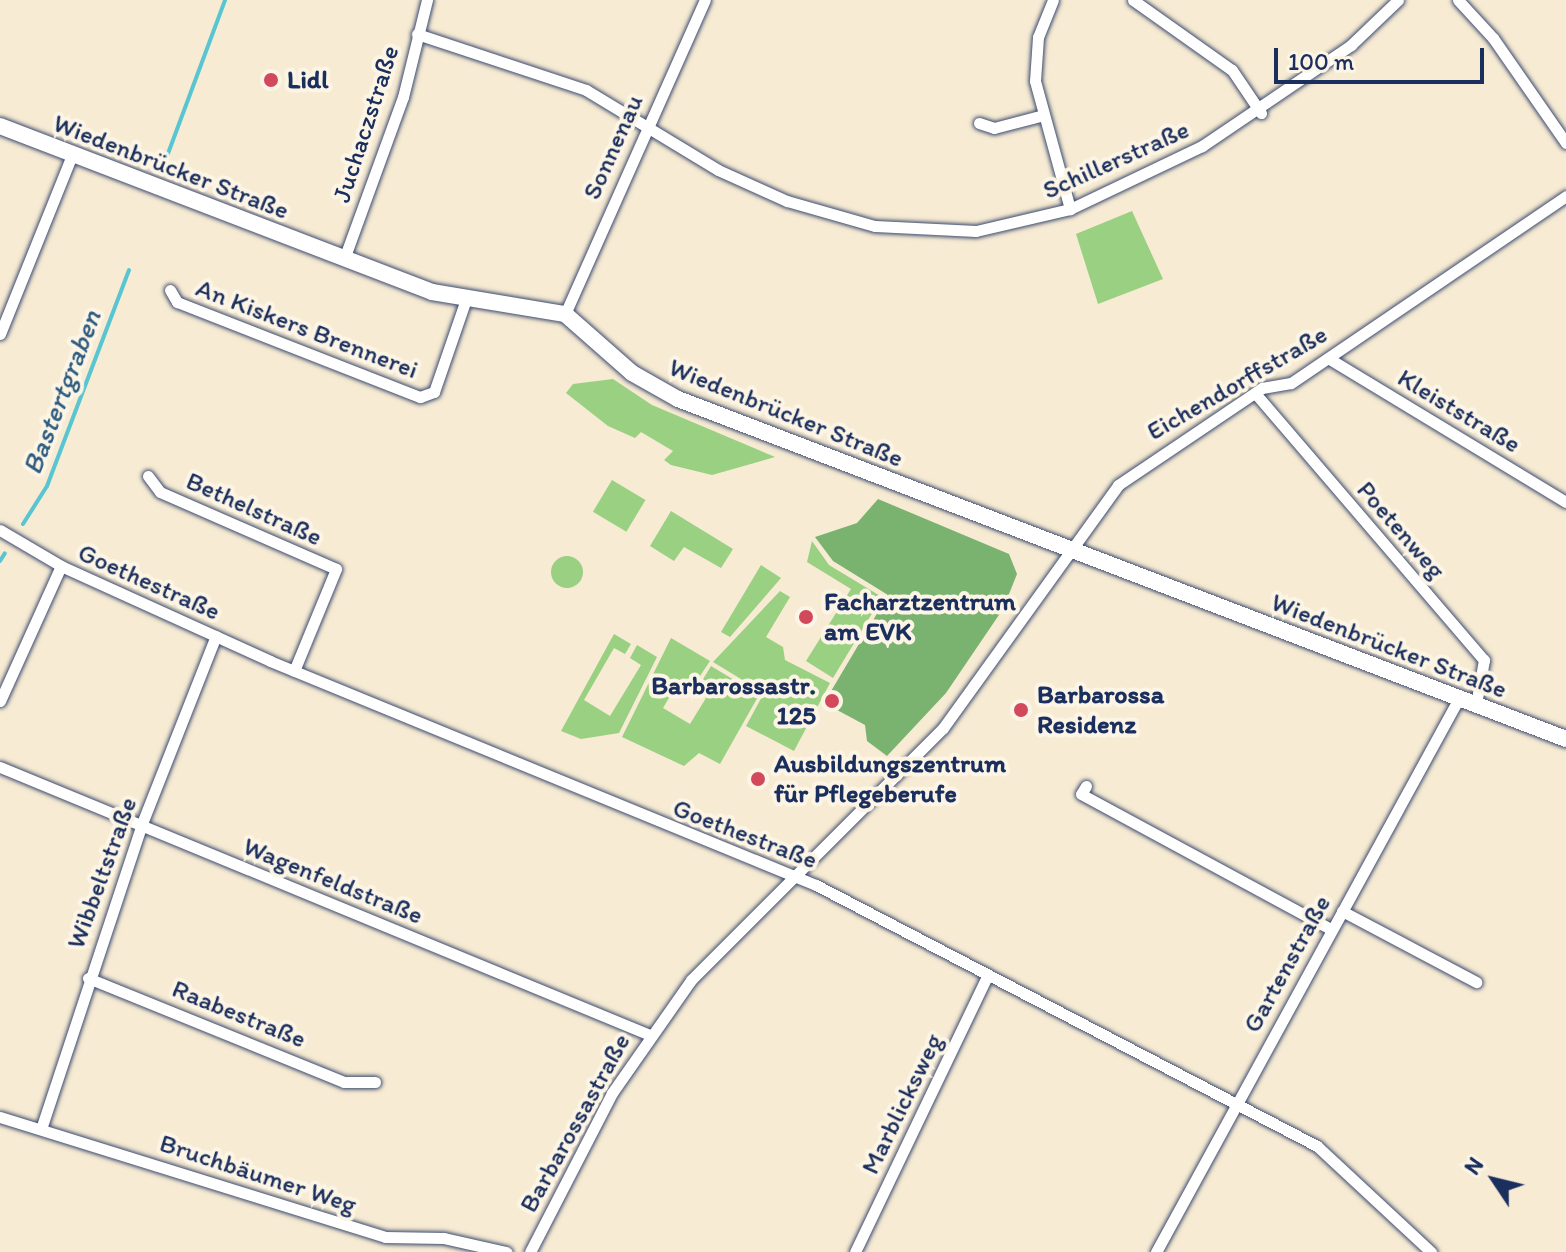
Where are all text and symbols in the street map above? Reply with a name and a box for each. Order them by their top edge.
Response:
scale bar [1278,32,1488,82]
street label: Juchaczstraße [326,42,406,206]
text: 100 m [1288,47,1354,76]
place label: Lidl [287,64,328,96]
marker: Lidl [262,71,280,89]
street label: Sonnenau [576,90,650,204]
street label: Wiedenbrücker Straße [49,108,293,226]
street label: Schillerstraße [1038,114,1194,206]
street label: An Kiskers Brennerei [192,272,422,386]
water label: Bastertgraben [14,305,108,479]
street label: Eichendorffstraße [1141,319,1333,447]
street label: Wiedenbrücker Straße [664,352,908,474]
street label: Kleiststraße [1392,362,1526,460]
street label: Bethelstraße [181,465,327,553]
street label: Poetenweg [1350,475,1452,585]
street label: Goethestraße [73,537,225,627]
place label: Facharztzentrum am EVK [824,586,1016,648]
street label: Wiedenbrücker Straße [1267,587,1511,705]
marker: Facharztzentrum am EVK [795,606,817,628]
place label: Barbarossastr. 125 [651,670,816,732]
place label: Barbarossa Residenz [1037,679,1164,740]
marker: Barbarossastr. 125 [823,692,841,710]
marker: Barbarossa Residenz [1012,701,1030,719]
place label: Ausbildungszentrum für Pflegeberufe [774,748,1006,810]
marker: Ausbildungszentrum für Pflegeberufe [749,770,767,788]
street label: Goethestraße [668,792,822,876]
street label: Wibbeltstraße [60,793,144,953]
street label: Wagenfeldstraße [239,831,427,931]
street label: Gartenstraße [1236,890,1338,1038]
street label: Raabestraße [168,973,310,1055]
street label: Barbarossastraße [513,1028,637,1218]
street label: Marblicksweg [855,1029,949,1179]
street label: Bruchbäumer Weg [156,1127,360,1221]
north arrow [1454,1140,1534,1220]
text: N [1459,1152,1489,1180]

